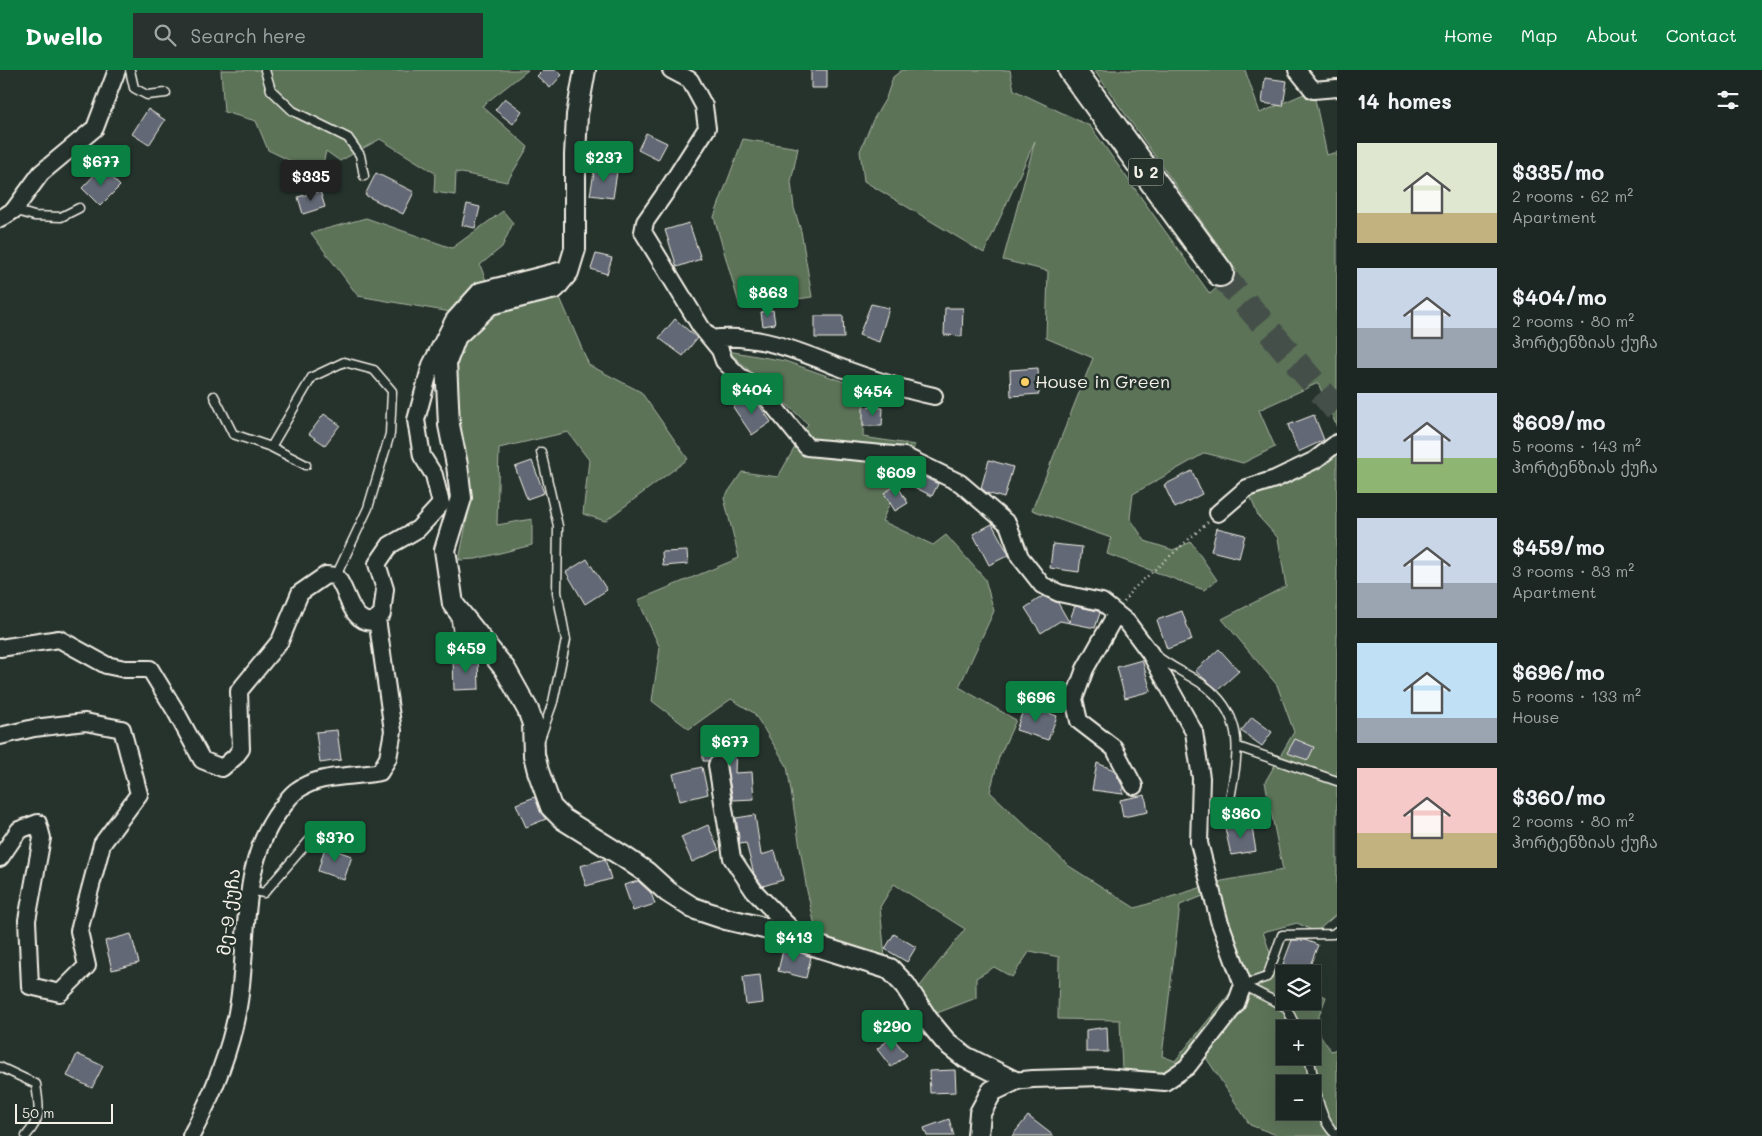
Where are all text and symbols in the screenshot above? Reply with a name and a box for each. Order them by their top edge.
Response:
search box [133,13,483,58]
text: Dwello [25,20,103,51]
icon: search [151,21,179,49]
text: Search here [191,23,306,48]
text: Home [1444,23,1493,47]
text: Map [1521,23,1557,47]
text: About [1585,23,1638,47]
text: Contact [1666,23,1737,47]
icon: filters [1714,86,1742,114]
text: 14 homes [1357,87,1452,114]
pin: $237 [574,140,634,183]
pin: $677 [71,144,131,187]
text: $237 [585,146,623,167]
text: $677 [82,150,120,171]
road number: ს 2 [1128,158,1164,185]
text: $335/mo [1512,158,1604,185]
pin: $335 [281,160,341,202]
icon: home [1397,163,1457,223]
text: $335 [292,165,330,186]
text: 2 rooms · 62 m² [1512,185,1633,206]
text: Apartment [1512,206,1597,227]
pin: $863 [738,276,798,318]
text: $863 [748,281,788,302]
text: $404/mo [1512,283,1607,310]
icon: home [1397,288,1457,348]
text: 2 rooms · 80 m² [1512,310,1634,331]
text: ჰორტენზიას ქუჩა [1512,331,1658,352]
place label: House in Green [1035,369,1170,393]
pin: $404 [722,372,782,415]
pin: $454 [843,374,903,417]
marker: House in Green [1019,376,1031,388]
text: $404 [732,378,772,399]
text: $454 [853,380,893,401]
text: $609/mo [1512,408,1606,435]
icon: home [1397,413,1457,473]
text: 5 rooms · 143 m² [1512,435,1641,456]
pin: $609 [866,456,926,498]
text: ჰორტენზიას ქუჩა [1512,456,1658,477]
text: $609 [876,461,916,482]
text: $459/mo [1512,533,1605,560]
icon: home [1397,538,1457,598]
text: 3 rooms · 83 m² [1512,560,1634,581]
text: Apartment [1512,581,1597,602]
pin: $459 [436,632,496,674]
text: $459 [447,637,486,658]
text: $696/mo [1512,658,1605,685]
icon: home [1397,663,1457,723]
pin: $696 [1006,680,1066,723]
text: 5 rooms · 133 m² [1512,685,1641,706]
text: $696 [1017,686,1055,707]
text: House [1512,706,1559,727]
pin: $677 [700,724,760,767]
text: $677 [711,730,749,751]
text: $360/mo [1512,783,1605,810]
icon: home [1397,788,1457,848]
pin: $360 [1211,796,1271,839]
text: $360 [1221,802,1261,823]
text: 2 rooms · 80 m² [1512,810,1634,831]
pin: $370 [305,820,365,863]
text: $370 [316,826,354,847]
text: ჰორტენზიას ქუჩა [1512,831,1658,852]
street label: მე-9 ქუჩა [211,867,245,957]
pin: $413 [764,920,824,963]
text: $413 [776,926,812,947]
map controls [1276,965,1321,1120]
button: layers [1276,965,1321,1010]
pin: $290 [862,1010,922,1052]
text: $290 [873,1015,911,1036]
button: + [1276,1020,1321,1065]
button: − [1276,1075,1321,1120]
scale bar [15,1101,112,1124]
text: 50 m [22,1103,54,1122]

